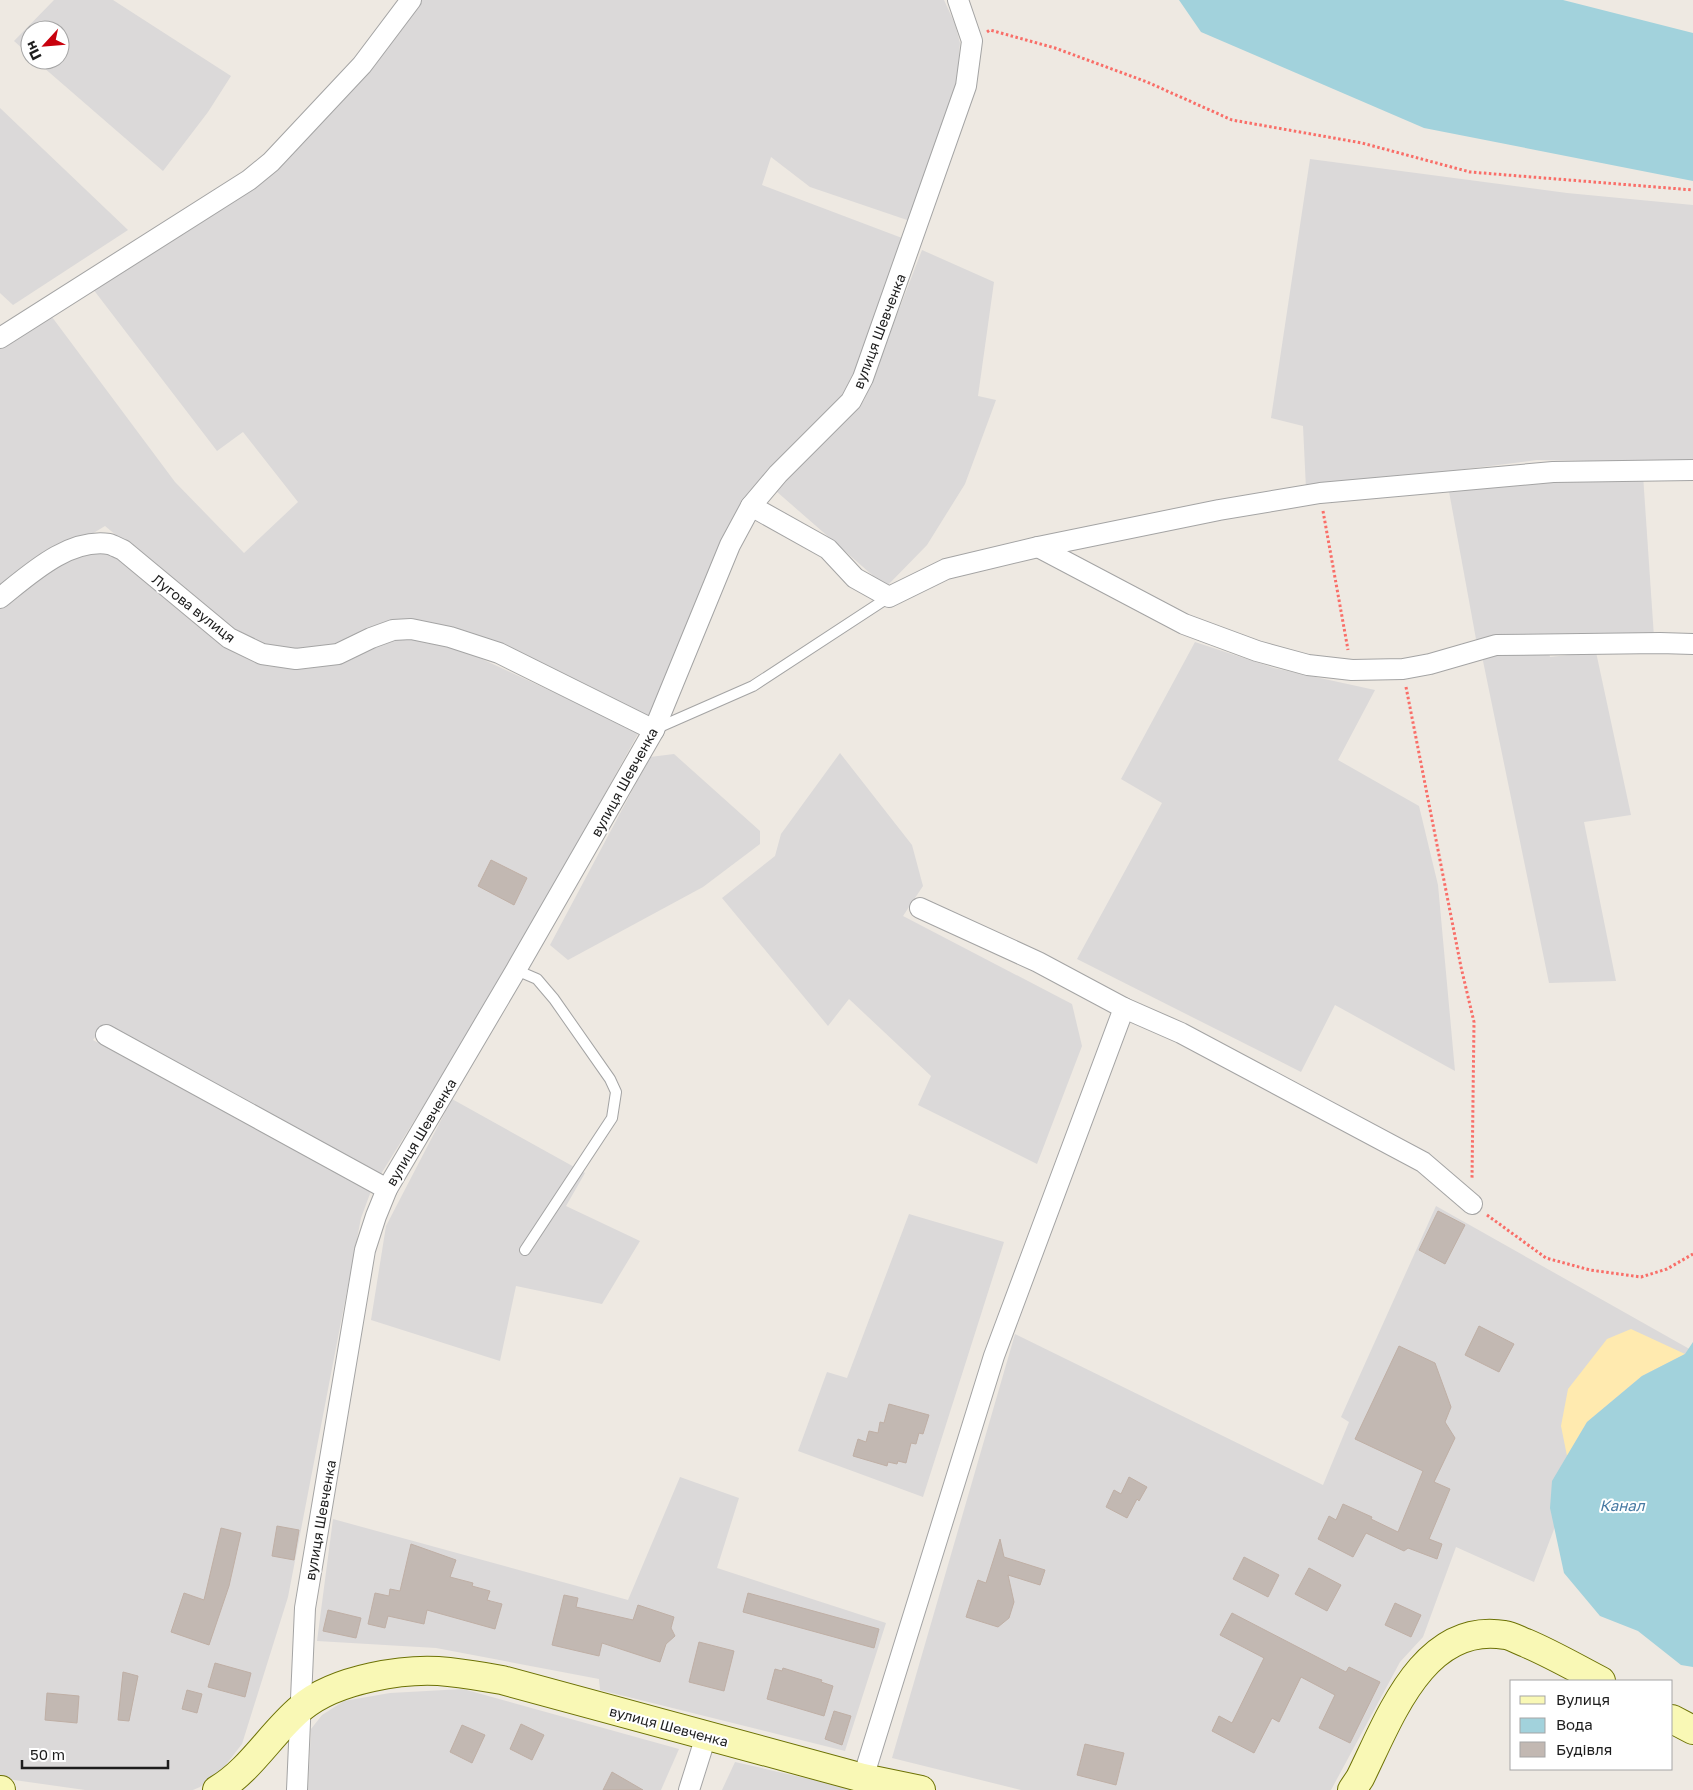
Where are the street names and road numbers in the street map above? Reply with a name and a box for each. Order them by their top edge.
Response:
street label: вулиця Шевченка [849,271,909,391]
street label: Лугова вулиця [149,570,239,646]
street label: вулиця Шевченка [587,724,661,840]
street label: вулиця Шевченка [382,1075,460,1189]
street label: вулиця Шевченка [301,1458,339,1582]
street label: вулиця Шевченка [608,1702,730,1750]

